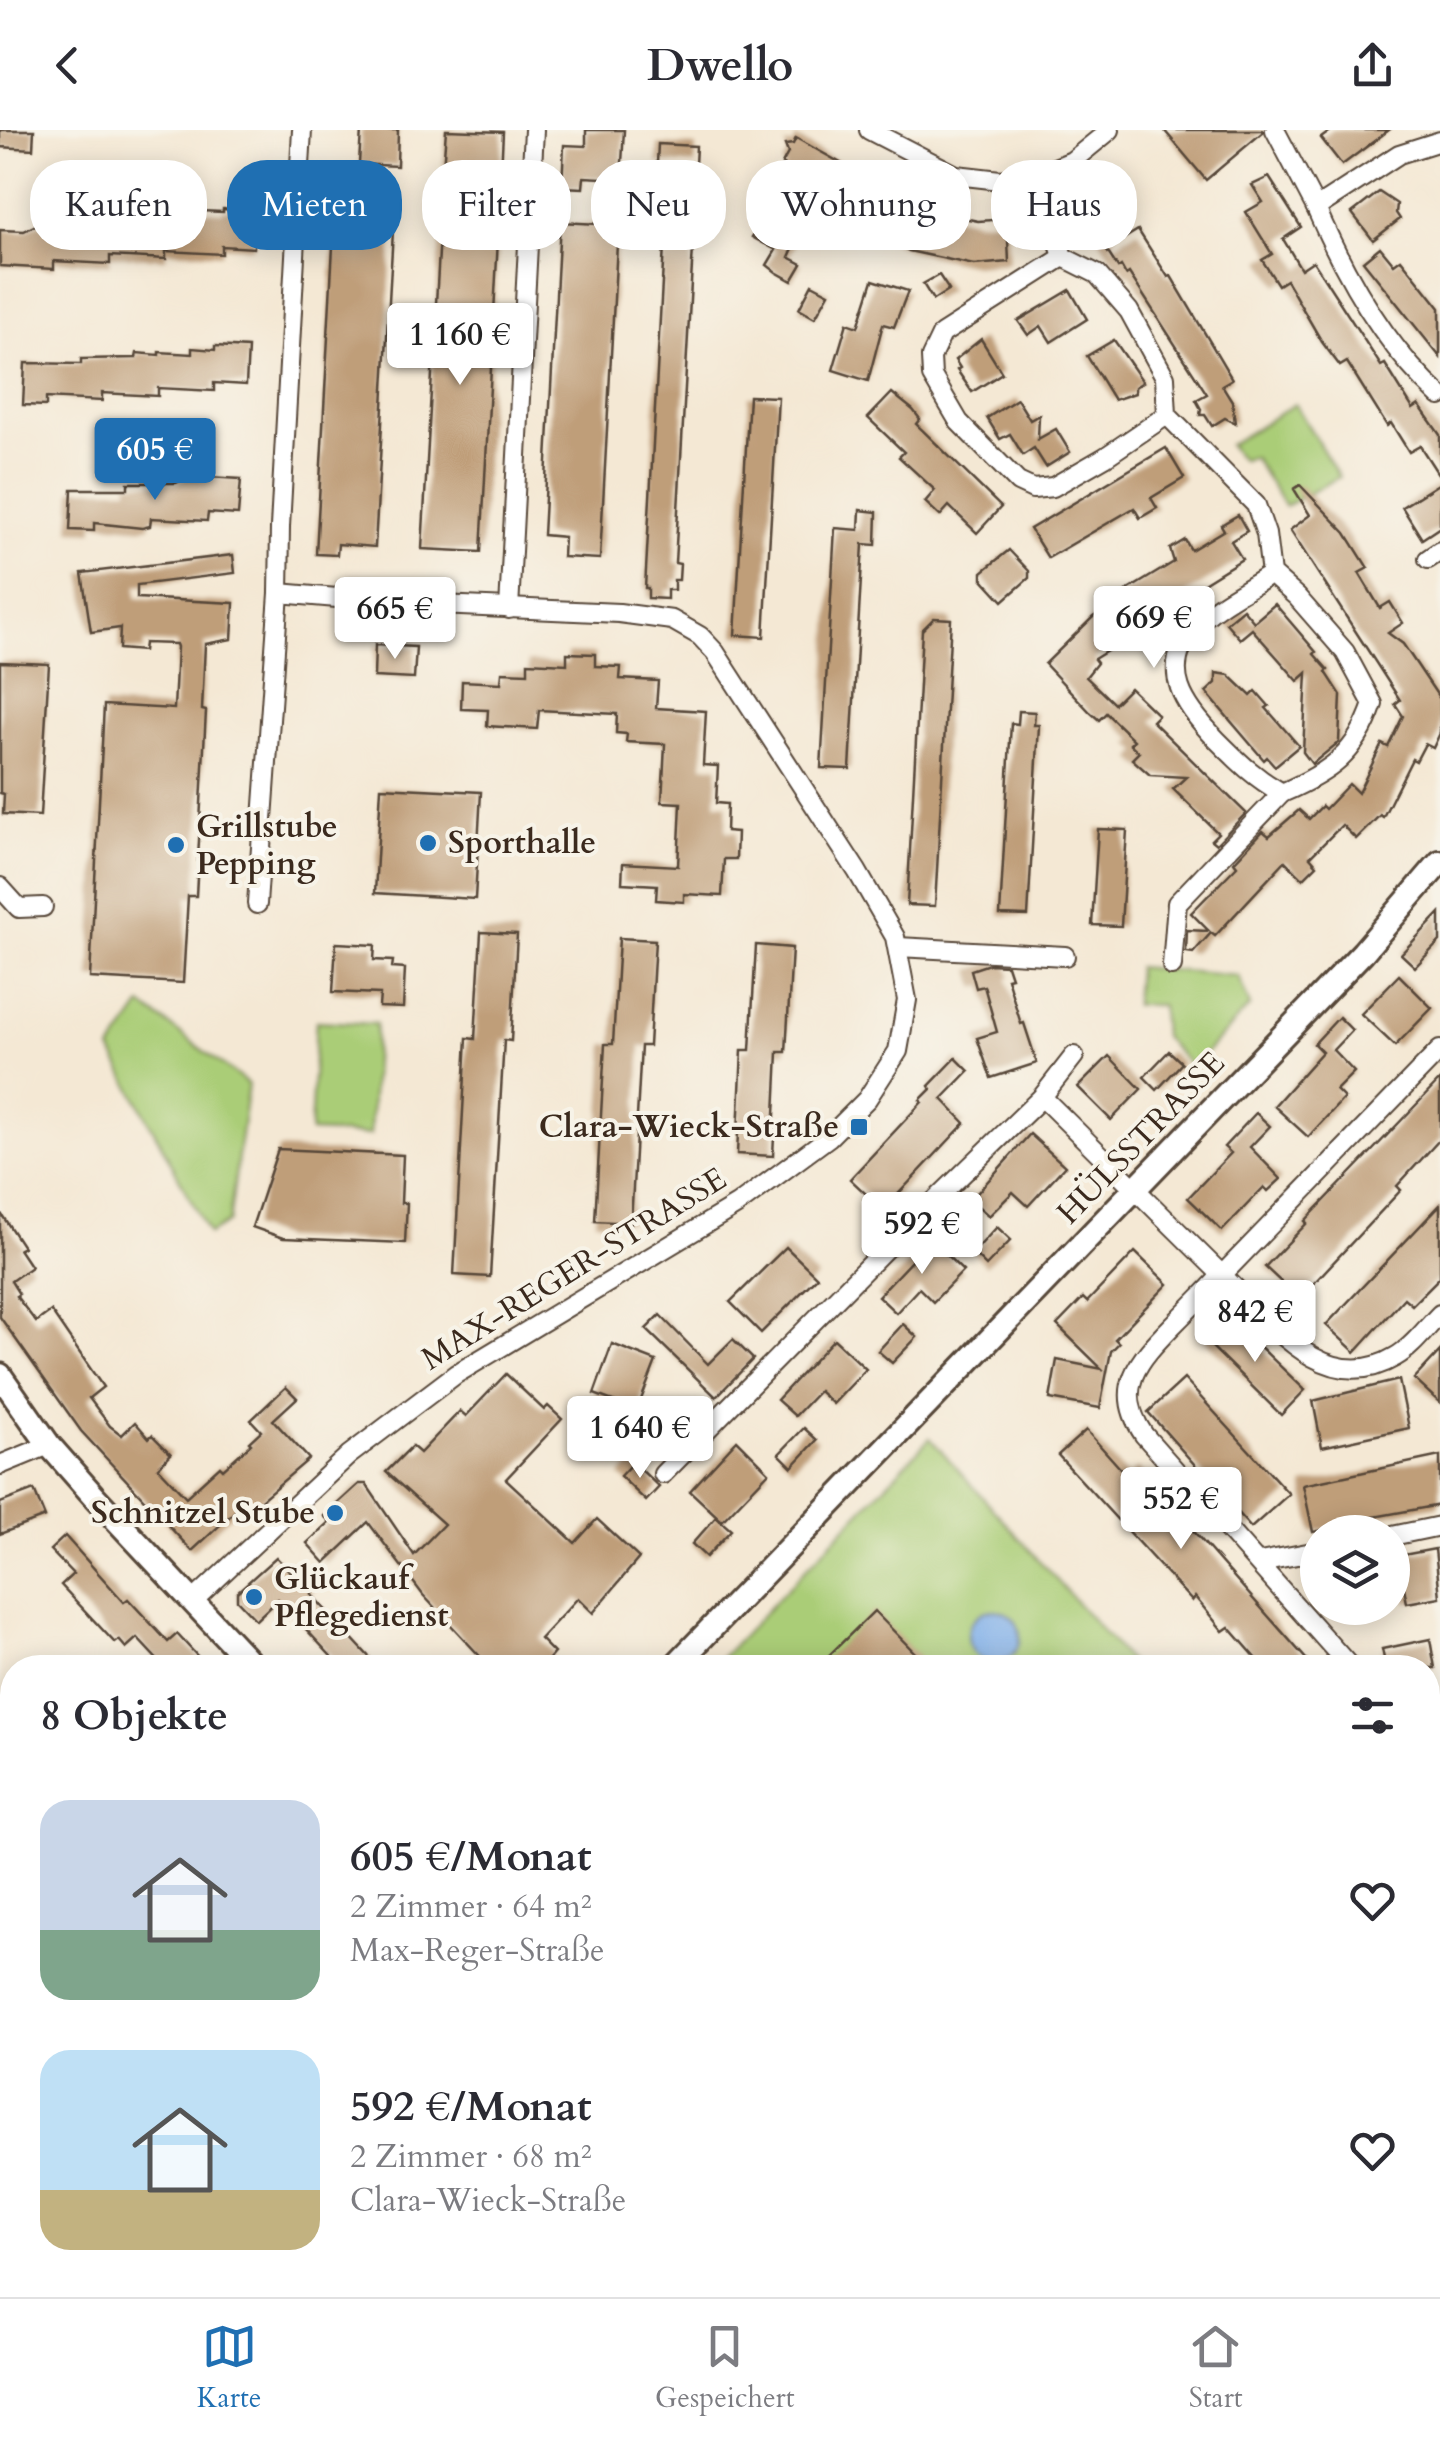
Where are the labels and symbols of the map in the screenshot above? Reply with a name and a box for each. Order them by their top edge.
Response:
pin: 1 160 € [368,303,552,388]
pin: 605 € [85,418,225,503]
pin: 665 € [325,577,465,662]
pin: 669 € [1084,586,1224,671]
place label: Grillstube Pepping [196,805,338,886]
place label: Sporthalle [448,821,596,865]
marker: Sporthalle [417,832,439,854]
marker: Grillstube Pepping [165,834,187,856]
street label: HÜLSSTRASSE [1047,1042,1235,1234]
place label: Clara-Wieck-Straße [539,1105,839,1149]
marker: Clara-Wieck-Straße [848,1116,870,1138]
street label: MAX-REGER-STRASSE [413,1157,735,1381]
pin: 592 € [852,1192,992,1277]
pin: 842 € [1185,1280,1325,1365]
pin: 1 640 € [548,1396,732,1481]
pin: 552 € [1111,1467,1251,1552]
place label: Schnitzel Stube [91,1491,315,1535]
marker: Schnitzel Stube [324,1502,346,1524]
place label: Glückauf Pflegedienst [274,1557,449,1638]
marker: Glückauf Pflegedienst [243,1586,265,1608]

